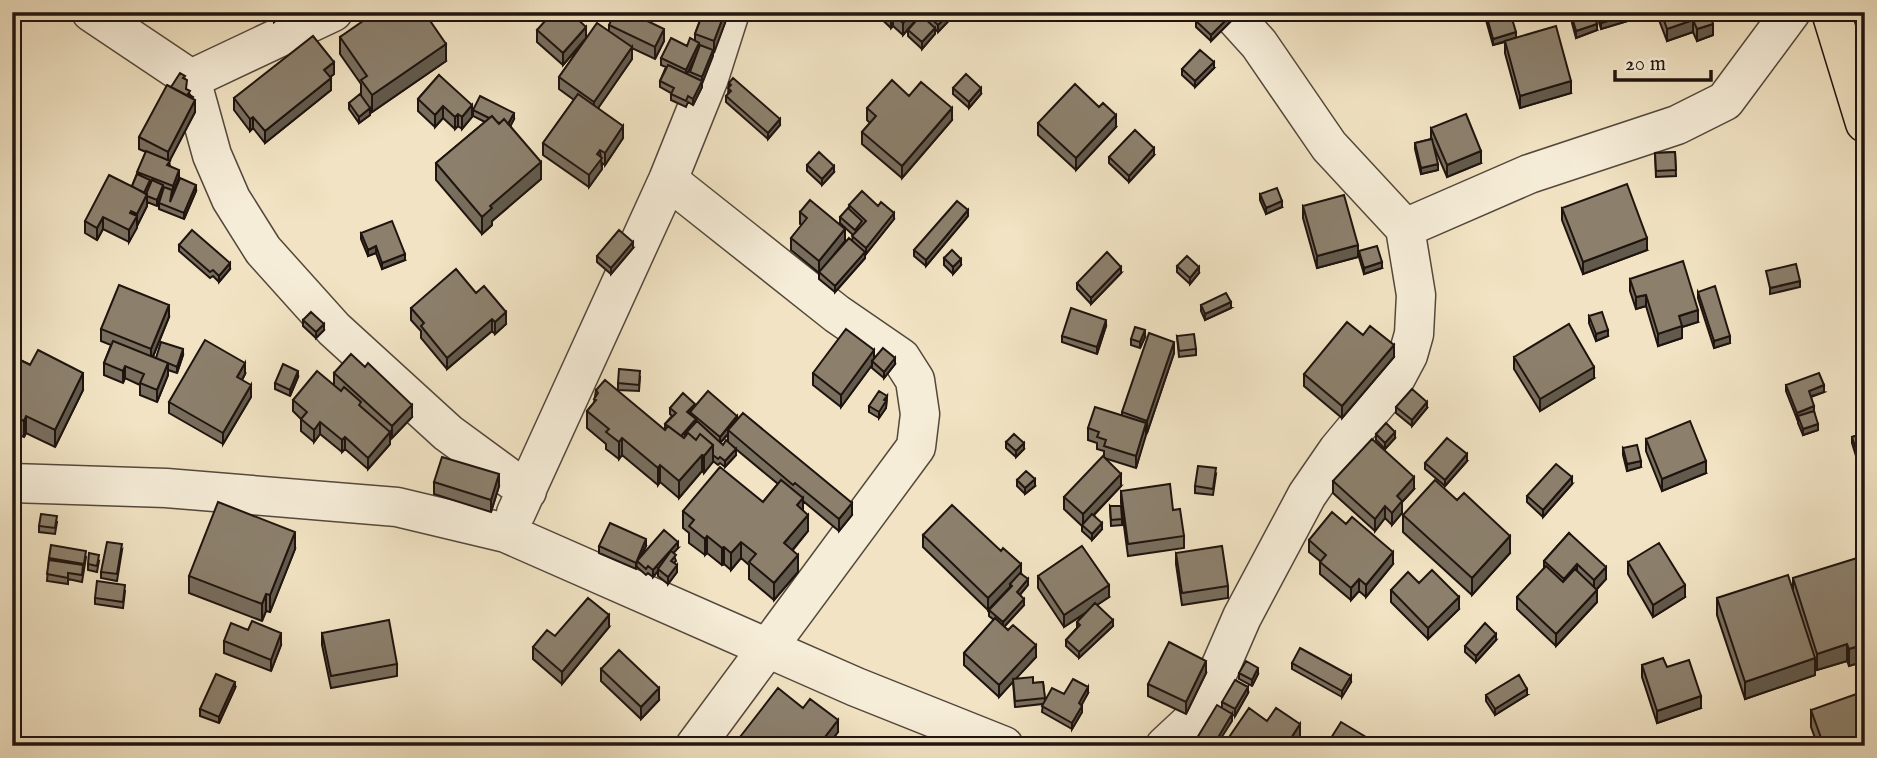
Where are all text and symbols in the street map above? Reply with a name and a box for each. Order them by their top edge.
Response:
scale bar [1615,38,1711,82]
text: 20 m [1625,51,1666,78]

